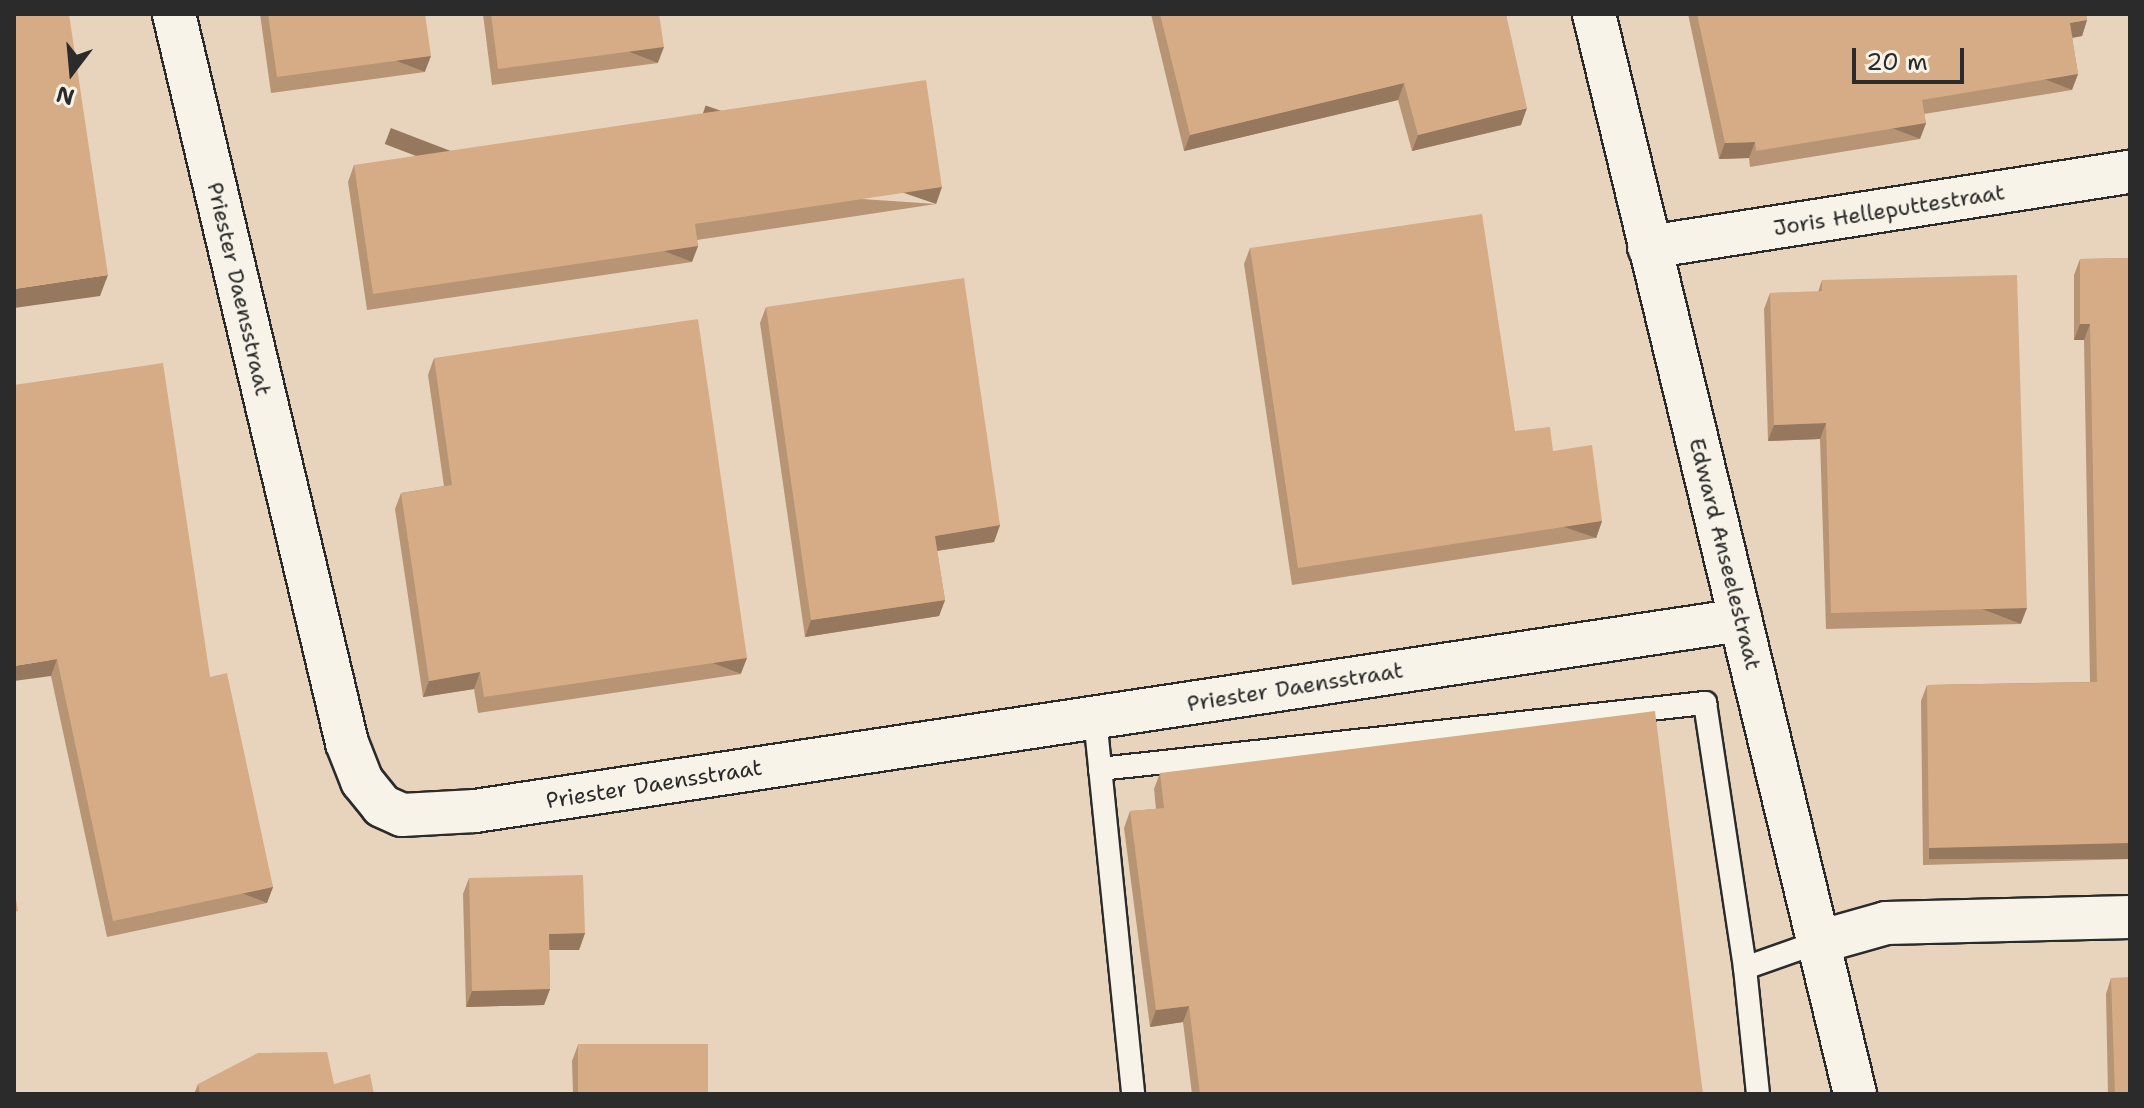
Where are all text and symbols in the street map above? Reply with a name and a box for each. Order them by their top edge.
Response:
north arrow [32,32,112,112]
scale bar [1856,32,1968,82]
text: 20 m [1866,46,1928,78]
text: N [53,79,78,112]
street label: Joris Helleputtestraat [1771,179,2007,241]
street label: Priester Daensstraat [202,180,276,398]
street label: Edward Anseelestraat [1683,435,1767,673]
street label: Priester Daensstraat [1185,657,1405,717]
street label: Priester Daensstraat [544,754,764,814]

